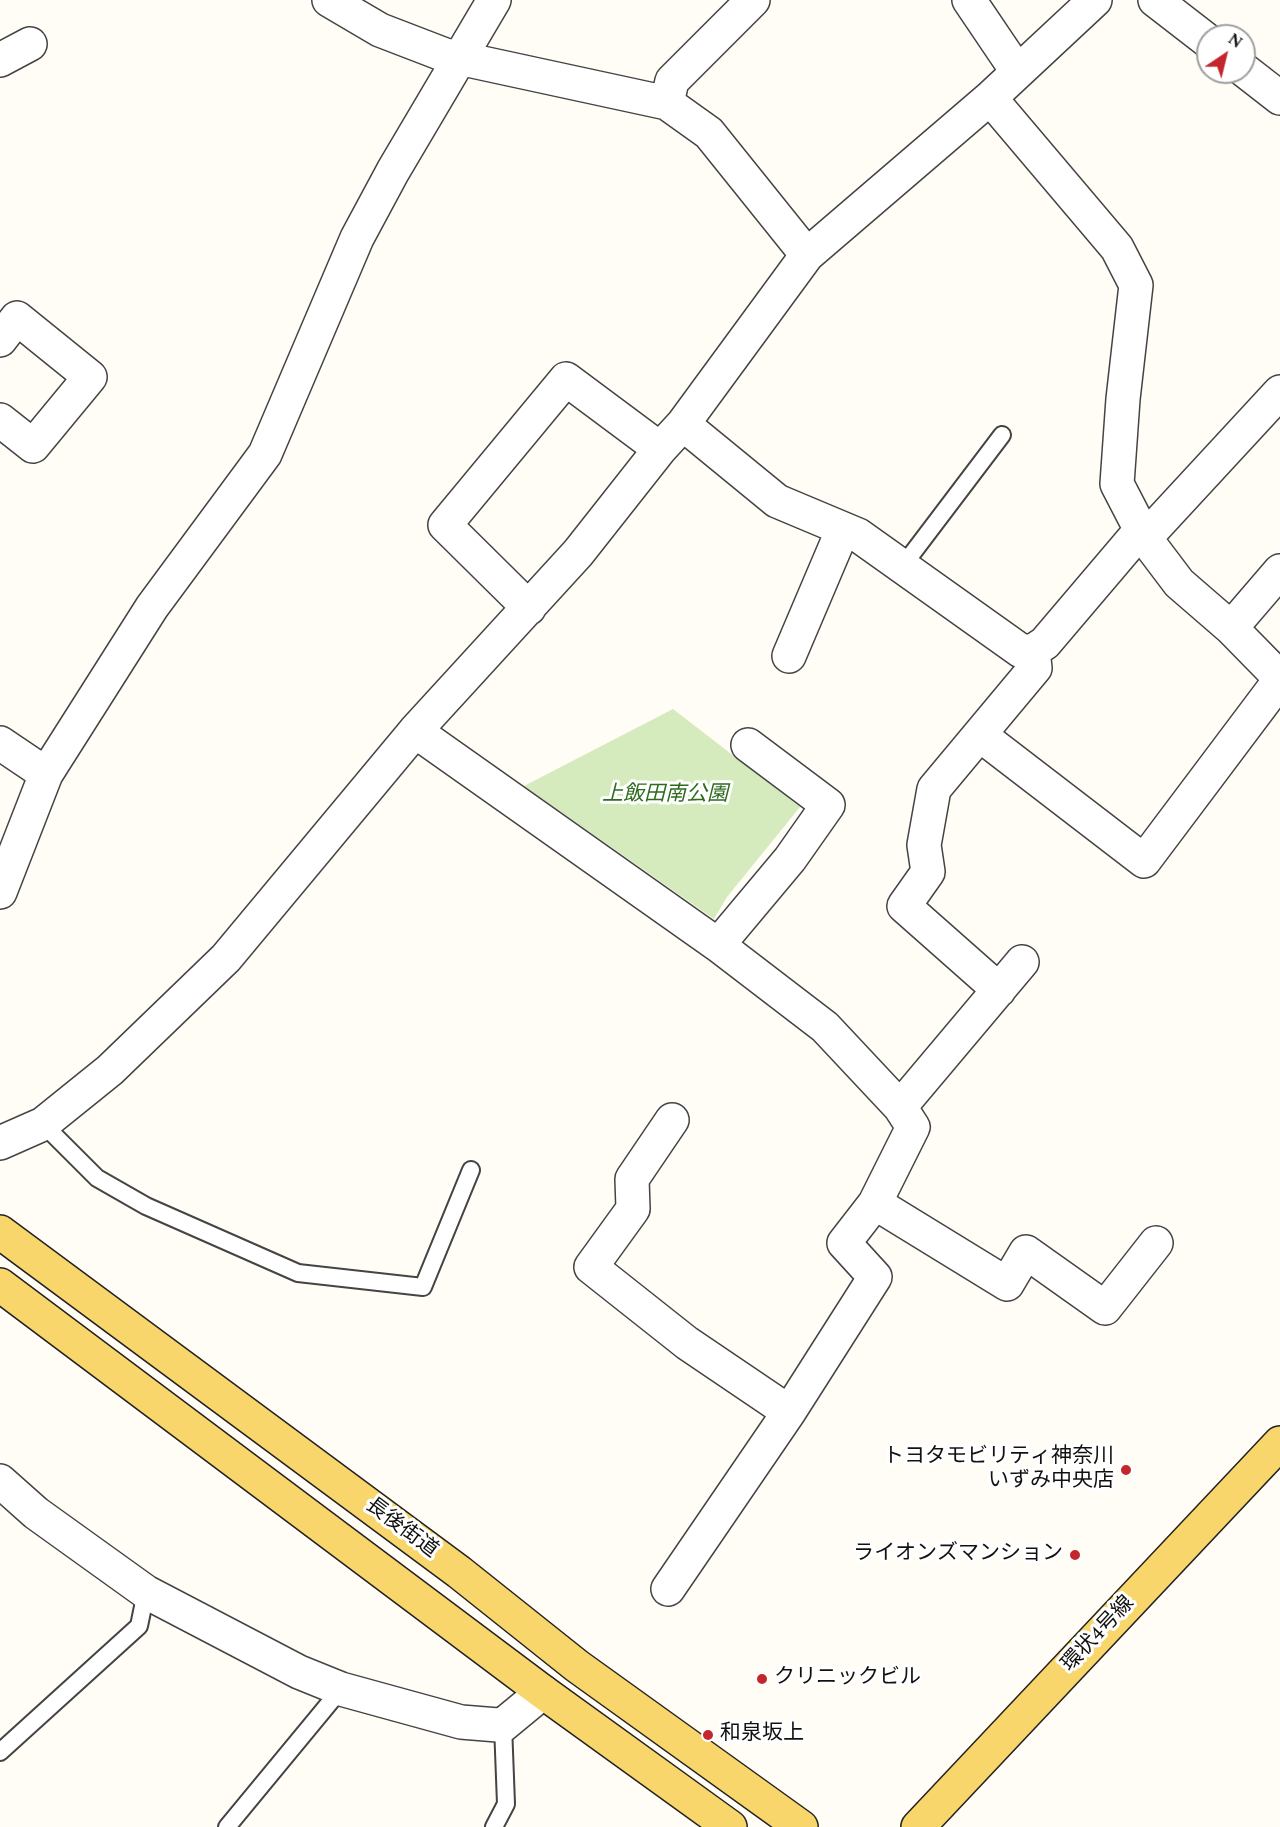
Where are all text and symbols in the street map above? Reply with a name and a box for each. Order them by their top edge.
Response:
north arrow [1196,24,1256,84]
text: N [1223,27,1247,54]
park label: 上飯田南公園 [602,783,728,809]
place label: トヨタモビリティ神奈川 いずみ中央店 [883,1445,1114,1495]
marker: トヨタモビリティ神奈川 いずみ中央店 [1119,1463,1133,1477]
street label: 長後街道 [360,1494,442,1564]
place label: ライオンズマンション [853,1542,1063,1568]
marker: ライオンズマンション [1068,1548,1082,1562]
street label: 環状4号線 [1058,1592,1140,1678]
place label: クリニックビル [774,1666,921,1692]
marker: クリニックビル [755,1672,769,1686]
place label: 和泉坂上 [720,1722,804,1748]
marker: 和泉坂上 [701,1728,715,1742]

